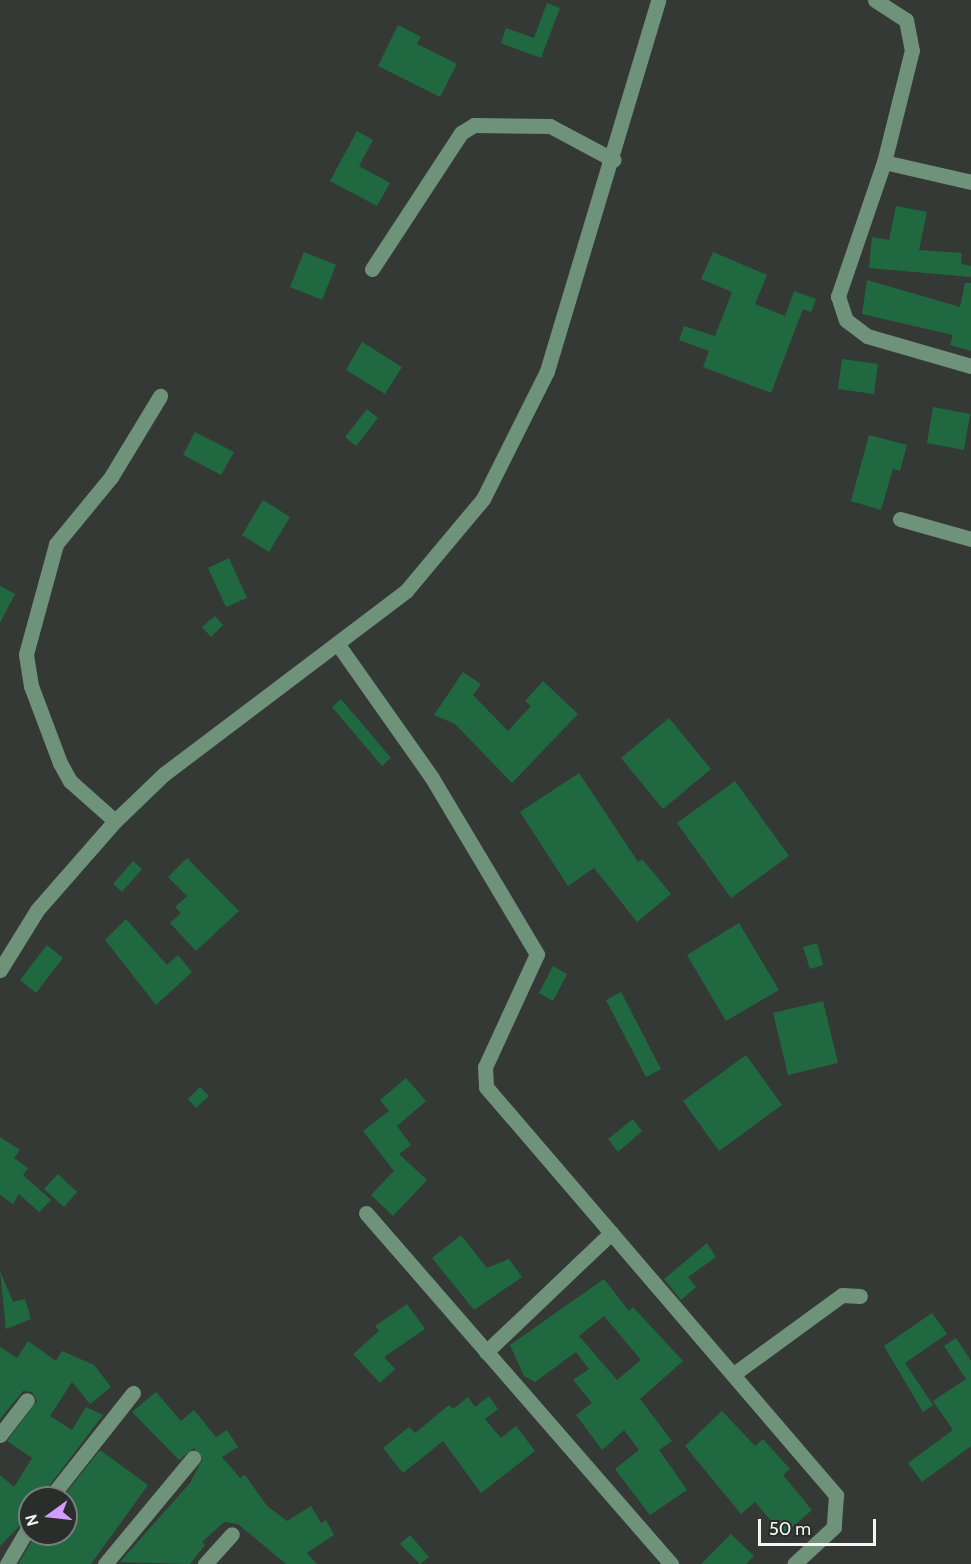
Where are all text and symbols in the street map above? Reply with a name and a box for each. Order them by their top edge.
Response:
north arrow [18,1486,78,1546]
scale bar [761,1507,880,1545]
text: N [21,1512,43,1528]
text: 50 m [769,1518,811,1540]

